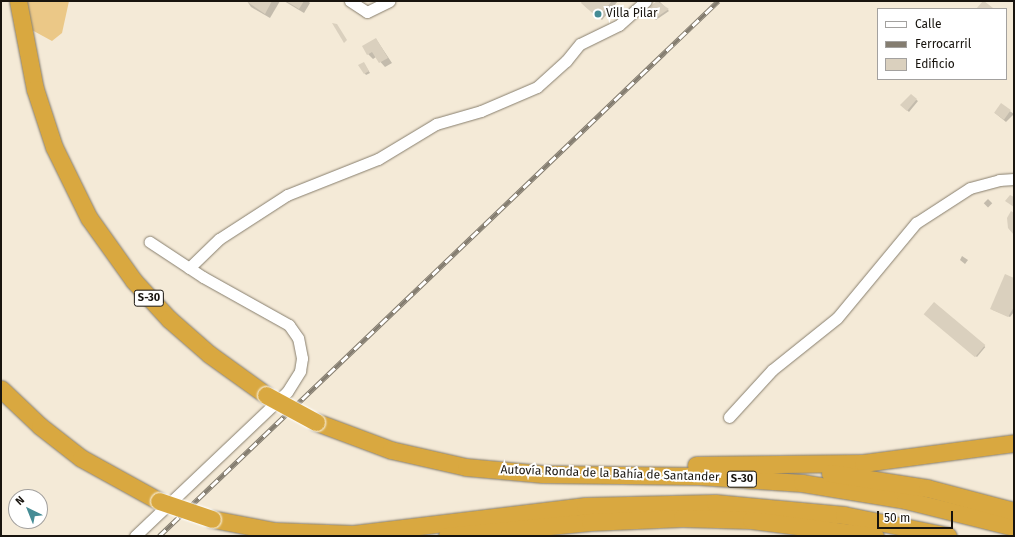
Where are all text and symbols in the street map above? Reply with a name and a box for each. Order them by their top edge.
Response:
place label: Villa Pilar [606,7,658,21]
legend [877,8,1007,80]
marker: Villa Pilar [593,9,603,19]
text: Calle [915,17,942,31]
text: Ferrocarril [915,37,971,51]
text: Edificio [915,57,955,71]
road number: S-30 [133,289,165,307]
street label: Autovía Ronda de la Bahía de Santander [500,463,720,485]
road number: S-30 [726,470,758,488]
north arrow [8,489,48,529]
text: N [13,493,27,508]
scale bar [879,503,955,529]
text: 50 m [884,511,910,525]

